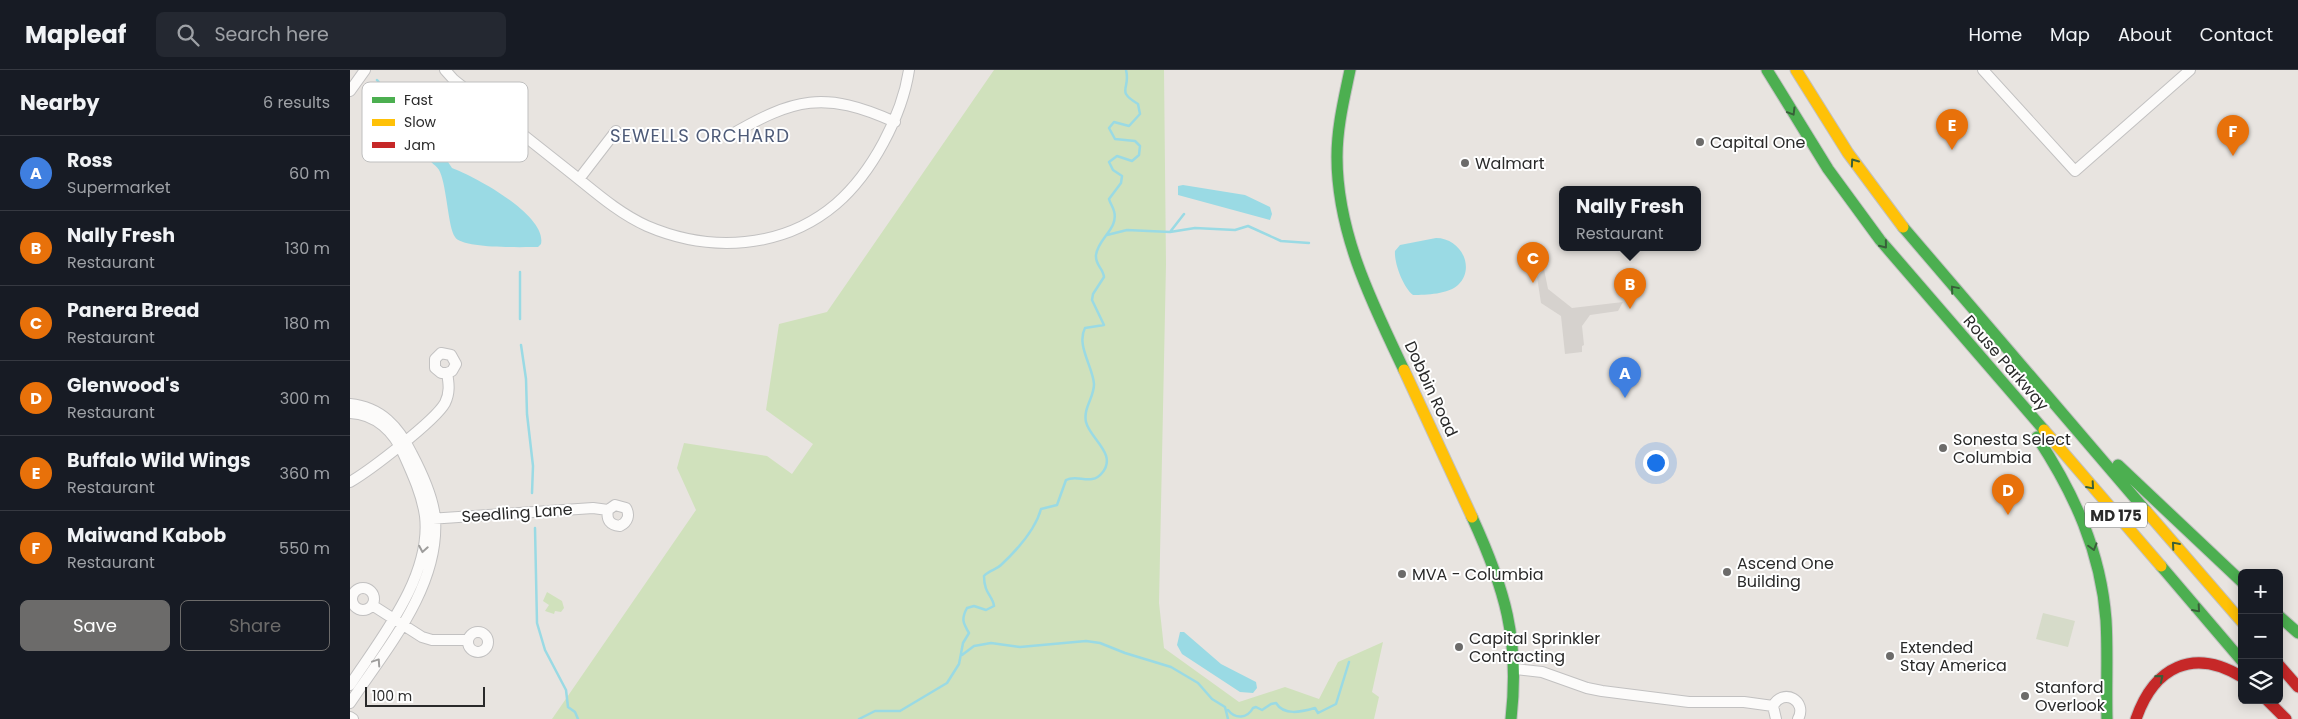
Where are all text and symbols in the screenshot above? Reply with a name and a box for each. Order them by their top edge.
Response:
search box [156,12,506,57]
text: Mapleaf [25,18,126,51]
icon: search [174,21,202,49]
text: Search here [214,21,329,48]
text: Home [1968,22,2022,47]
text: Map [2050,22,2090,47]
text: About [2118,22,2172,47]
text: Contact [2200,22,2273,47]
legend [362,82,528,162]
text: Nearby [20,88,100,117]
text: Fast [404,90,433,110]
text: 6 results [263,91,330,114]
one-way arrow [1785,106,1795,115]
pin: E [1936,109,1968,150]
text: Slow [404,112,437,132]
pin: F [2217,115,2249,156]
district label: SEWELLS ORCHARD [610,123,790,148]
place label: Capital One [1710,131,1806,154]
text: Jam [404,135,435,155]
marker: Capital One [1694,136,1706,148]
text: Ross [67,147,113,174]
place label: Walmart [1475,152,1545,175]
marker: Walmart [1459,157,1471,169]
one-way arrow [1851,158,1860,168]
text: A [30,162,42,185]
text: 60 m [289,162,330,185]
text: Supermarket [67,176,171,199]
popup [1559,186,1701,251]
text: Nally Fresh [1576,193,1684,220]
text: Nally Fresh [67,222,175,249]
text: Restaurant [1576,222,1664,245]
text: B [31,237,41,260]
text: 130 m [285,237,330,260]
one-way arrow [1879,240,1888,249]
pin: C [1517,242,1549,283]
text: Restaurant [67,251,155,274]
pin: B [1614,268,1646,309]
one-way arrow [1951,286,1960,295]
text: Panera Bread [67,297,200,324]
street label: Rouse Parkway [1958,310,2054,416]
text: C [30,312,42,335]
text: 180 m [284,312,330,335]
text: Restaurant [67,326,155,349]
street label: Dobbin Road [1399,337,1463,441]
pin: A [1609,357,1641,398]
text: Glenwood's [67,372,180,399]
text: D [30,387,42,410]
text: 300 m [280,387,330,410]
text: Restaurant [67,401,155,424]
place label: Sonesta Select Columbia [1953,428,2071,469]
marker: Sonesta Select Columbia [1937,442,1949,454]
text: Buffalo Wild Wings [67,447,251,474]
your location [1643,450,1669,476]
text: E [32,462,40,485]
text: 360 m [280,462,330,485]
pin: D [1992,474,2024,515]
text: Restaurant [67,476,155,499]
one-way arrow [2085,481,2094,490]
street label: Seedling Lane [461,498,573,528]
road number: MD 175 [2085,502,2147,528]
text: Maiwand Kabob [67,522,226,549]
text: F [32,537,40,560]
text: 550 m [279,537,330,560]
one-way arrow [2172,542,2181,551]
one-way arrow [2087,543,2097,551]
one-way arrow [418,545,428,554]
text: Restaurant [67,551,155,574]
place label: Ascend One Building [1737,552,1834,593]
place label: MVA - Columbia [1412,563,1544,586]
marker: Ascend One Building [1721,566,1733,578]
marker: MVA - Columbia [1396,568,1408,580]
map controls [2238,569,2283,704]
button: + [2238,569,2283,614]
button: Save [20,600,170,651]
button: Share [180,600,330,651]
one-way arrow [2191,603,2200,612]
button: − [2238,614,2283,659]
place label: Capital Sprinkler Contracting [1469,627,1600,668]
place label: Extended Stay America [1900,636,2007,677]
marker: Capital Sprinkler Contracting [1453,641,1465,653]
marker: Extended Stay America [1884,650,1896,662]
one-way arrow [371,658,380,668]
button: layers [2238,659,2283,704]
one-way arrow [2154,674,2163,683]
place label: Stanford Overlook [2035,676,2106,717]
scale bar [365,684,485,707]
text: 100 m [372,686,412,706]
marker: Stanford Overlook [2019,690,2031,702]

